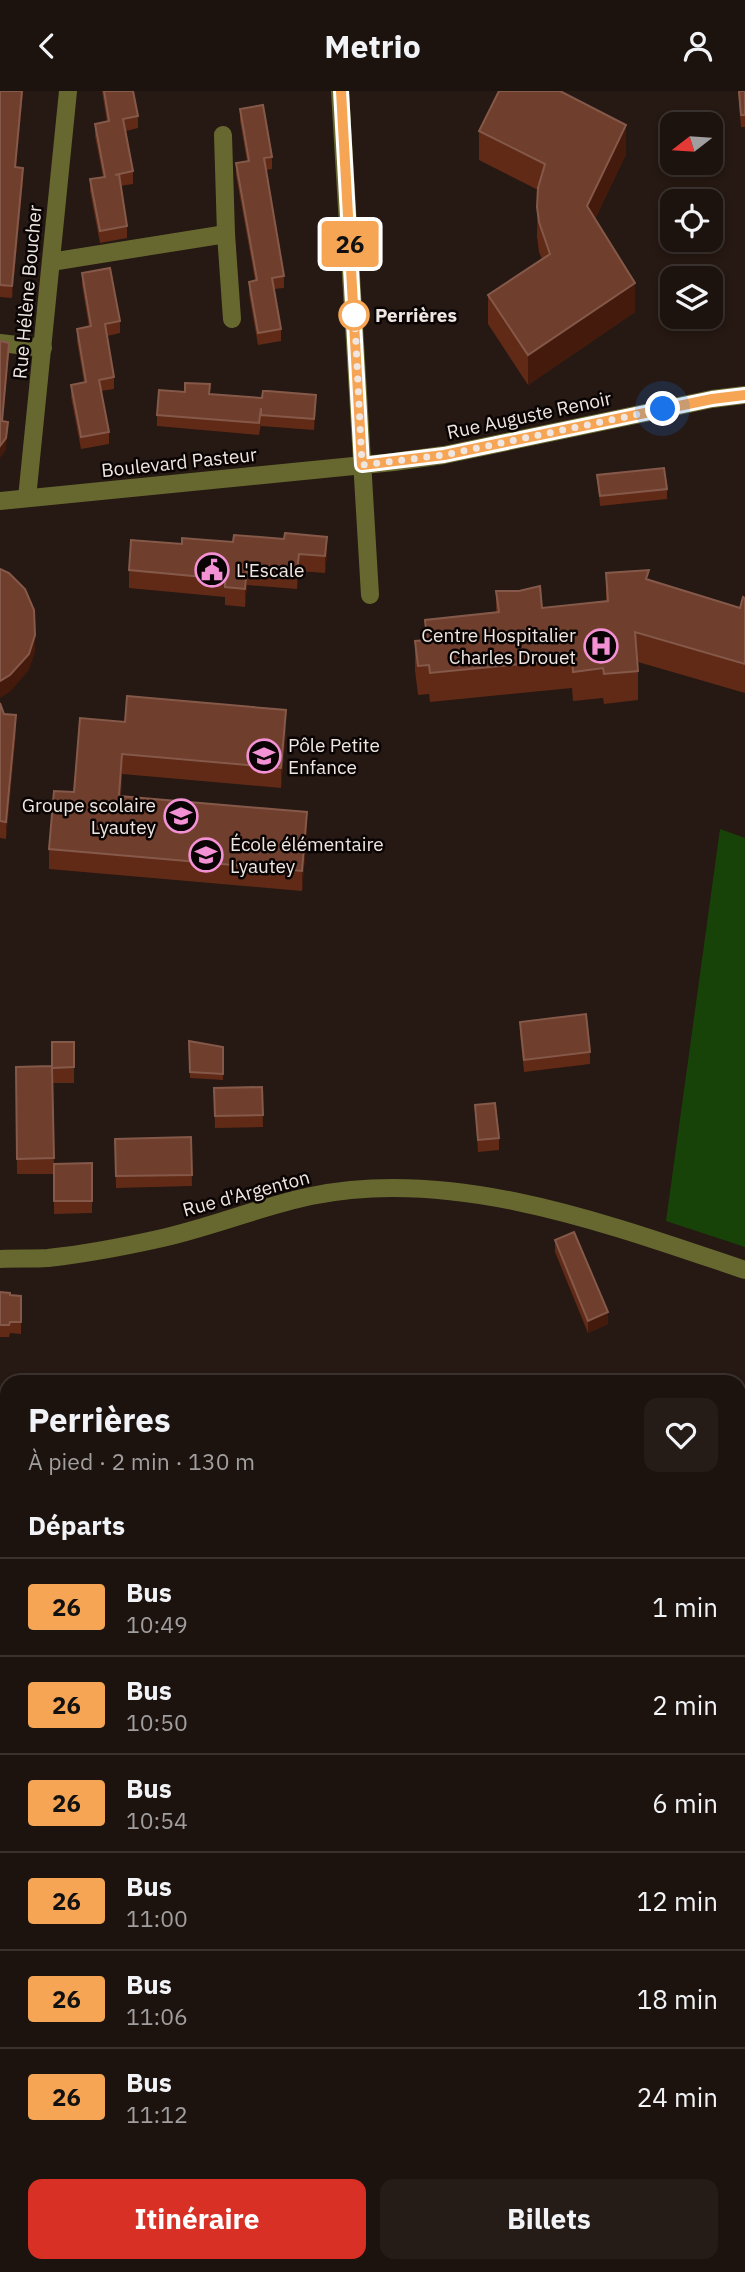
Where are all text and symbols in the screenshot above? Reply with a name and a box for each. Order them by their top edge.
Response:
text: Metrio [324,25,421,67]
icon: back [28,27,66,65]
icon: person [679,27,717,65]
north arrow [660,112,723,175]
map controls [660,112,723,329]
button: locate [660,189,723,252]
street label: Rue Hélène Boucher [7,204,47,380]
line badge: 26 [318,221,382,267]
text: 26 [336,228,364,260]
button: layers [660,266,723,329]
marker: Perrières [339,300,369,330]
place label: Perrières [375,303,457,327]
street label: Rue Auguste Renoir [444,386,614,444]
your location [645,391,680,426]
street label: Boulevard Pasteur [100,442,258,482]
public building icon: L'Escale [193,551,231,589]
place label: L'Escale [236,558,304,582]
place label: Centre Hospitalier Charles Drouet [421,623,576,669]
hospital icon: Centre Hospitalier Charles Drouet [582,627,620,665]
place label: Pôle Petite Enfance [288,733,380,779]
school or university icon: Pôle Petite Enfance [245,737,283,775]
place label: Groupe scolaire Lyautey [22,793,157,839]
school or university icon: Groupe scolaire Lyautey [162,797,200,835]
place label: École élémentaire Lyautey [230,832,384,878]
school or university icon: École élémentaire Lyautey [187,836,225,874]
street label: Rue d'Argenton [180,1165,312,1221]
text: Perrières [28,1398,171,1441]
button: heart [644,1398,718,1472]
text: À pied · 2 min · 130 m [28,1446,255,1476]
text: Départs [28,1508,125,1542]
text: Bus [126,1575,172,1609]
text: 1 min [652,1590,718,1624]
text: 26 [52,1591,81,1623]
text: 10:49 [126,1609,188,1639]
text: Bus [126,1673,172,1707]
text: 2 min [652,1688,718,1722]
text: 26 [52,1689,81,1721]
text: 10:50 [126,1707,188,1737]
text: Bus [126,1771,172,1805]
text: 6 min [652,1786,718,1820]
text: 26 [52,1787,81,1819]
text: 10:54 [126,1805,188,1835]
text: Bus [126,1869,172,1903]
text: 12 min [637,1884,718,1918]
text: 26 [52,1885,81,1917]
text: 11:00 [126,1903,188,1933]
text: Bus [126,1967,172,2001]
text: 18 min [637,1982,718,2016]
text: 26 [52,1983,81,2015]
text: 11:06 [126,2001,188,2031]
text: Bus [126,2065,172,2099]
text: 24 min [637,2080,718,2114]
text: 26 [52,2081,81,2113]
text: 11:12 [126,2099,188,2129]
button: Itinéraire [28,2179,366,2259]
button: Billets [380,2179,718,2259]

